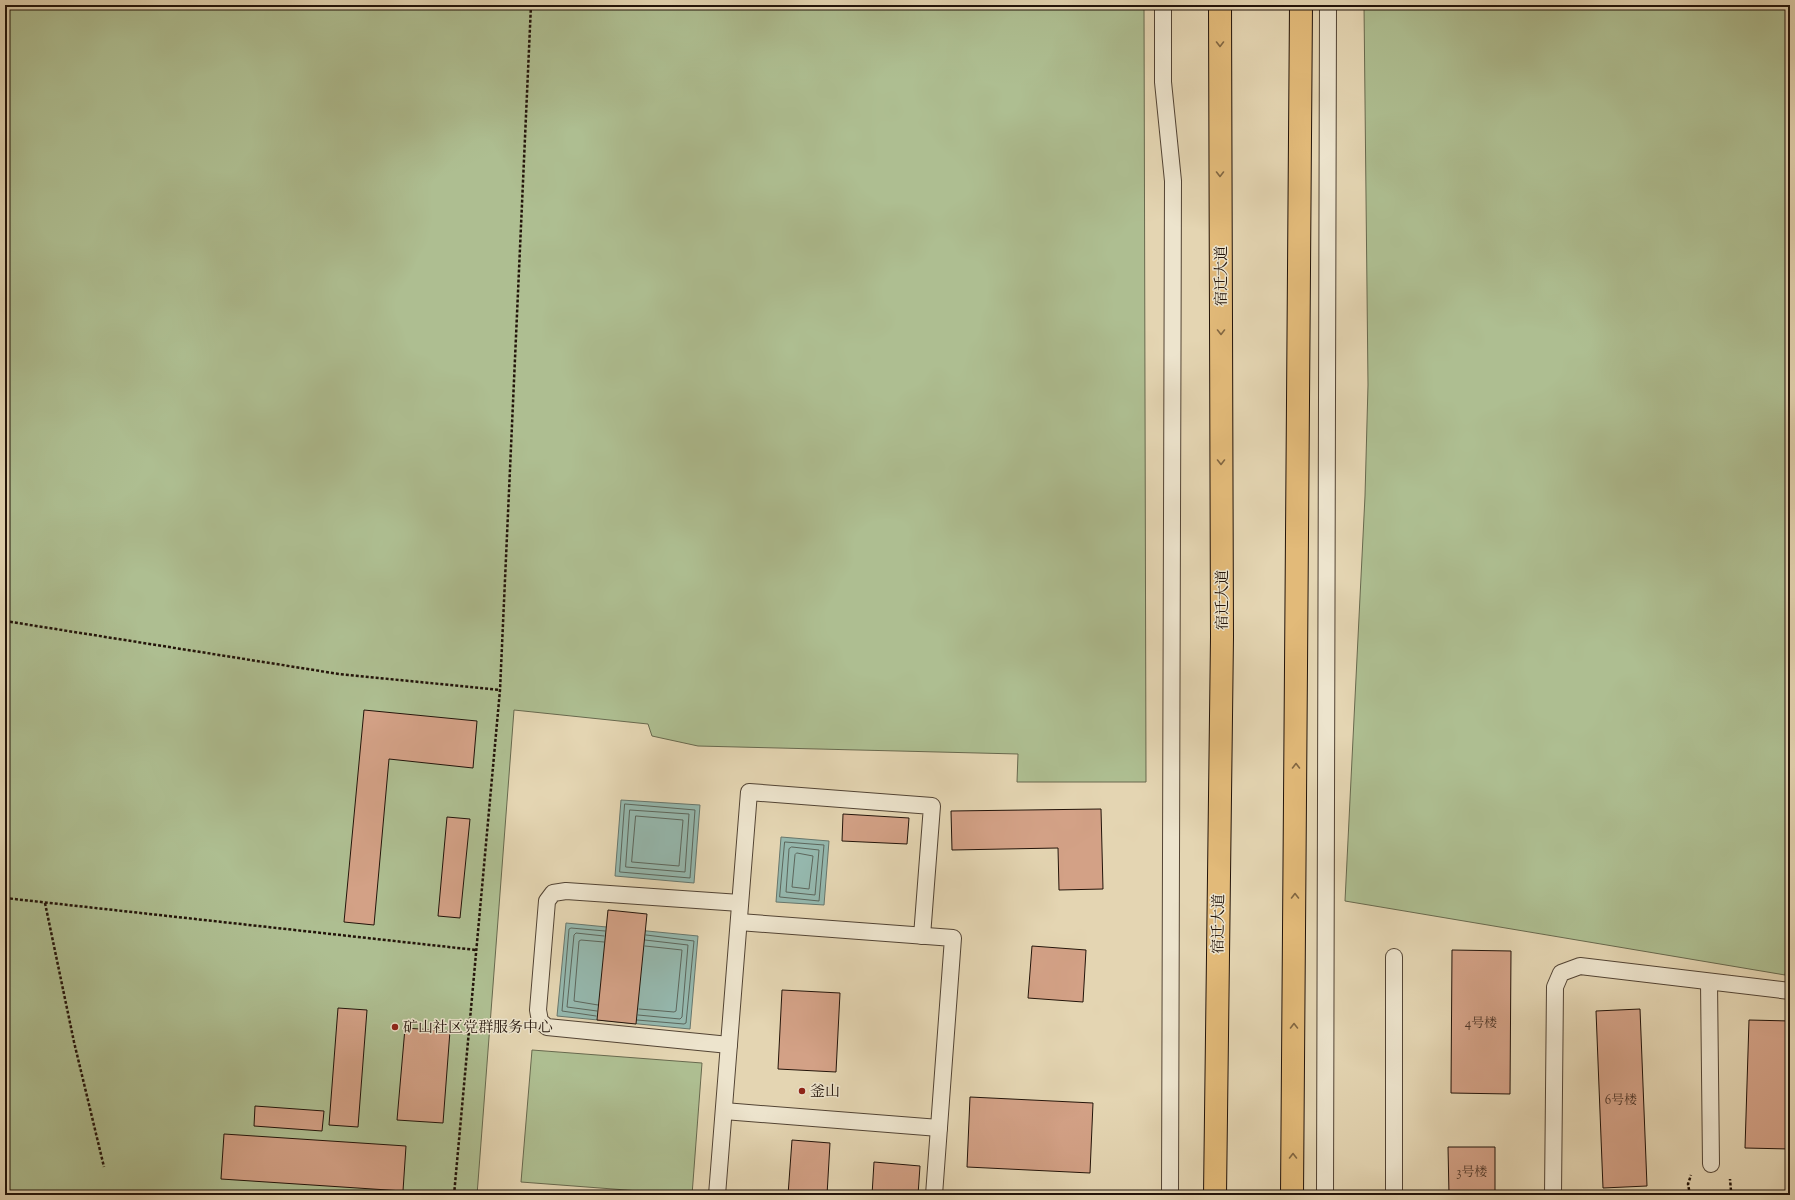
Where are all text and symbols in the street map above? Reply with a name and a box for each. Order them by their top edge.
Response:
one-way arrow [1216,41,1224,47]
one-way arrow [1216,171,1224,177]
street label: 宿迁大道 [1212,246,1233,306]
one-way arrow [1217,329,1225,335]
one-way arrow [1217,459,1225,465]
street label: 宿迁大道 [1213,570,1234,630]
one-way arrow [1291,763,1300,769]
one-way arrow [1291,893,1299,899]
street label: 宿迁大道 [1208,894,1231,954]
house number: 4号楼 [1465,1015,1497,1033]
place label: 矿山社区党群服务中心 [403,1018,553,1039]
marker: 矿山社区党群服务中心 [390,1022,400,1032]
one-way arrow [1290,1023,1298,1029]
place label: 釜山 [810,1082,840,1103]
marker: 釜山 [797,1086,807,1096]
house number: 6号楼 [1605,1092,1637,1110]
one-way arrow [1289,1153,1297,1159]
house number: 3号楼 [1456,1164,1488,1182]

